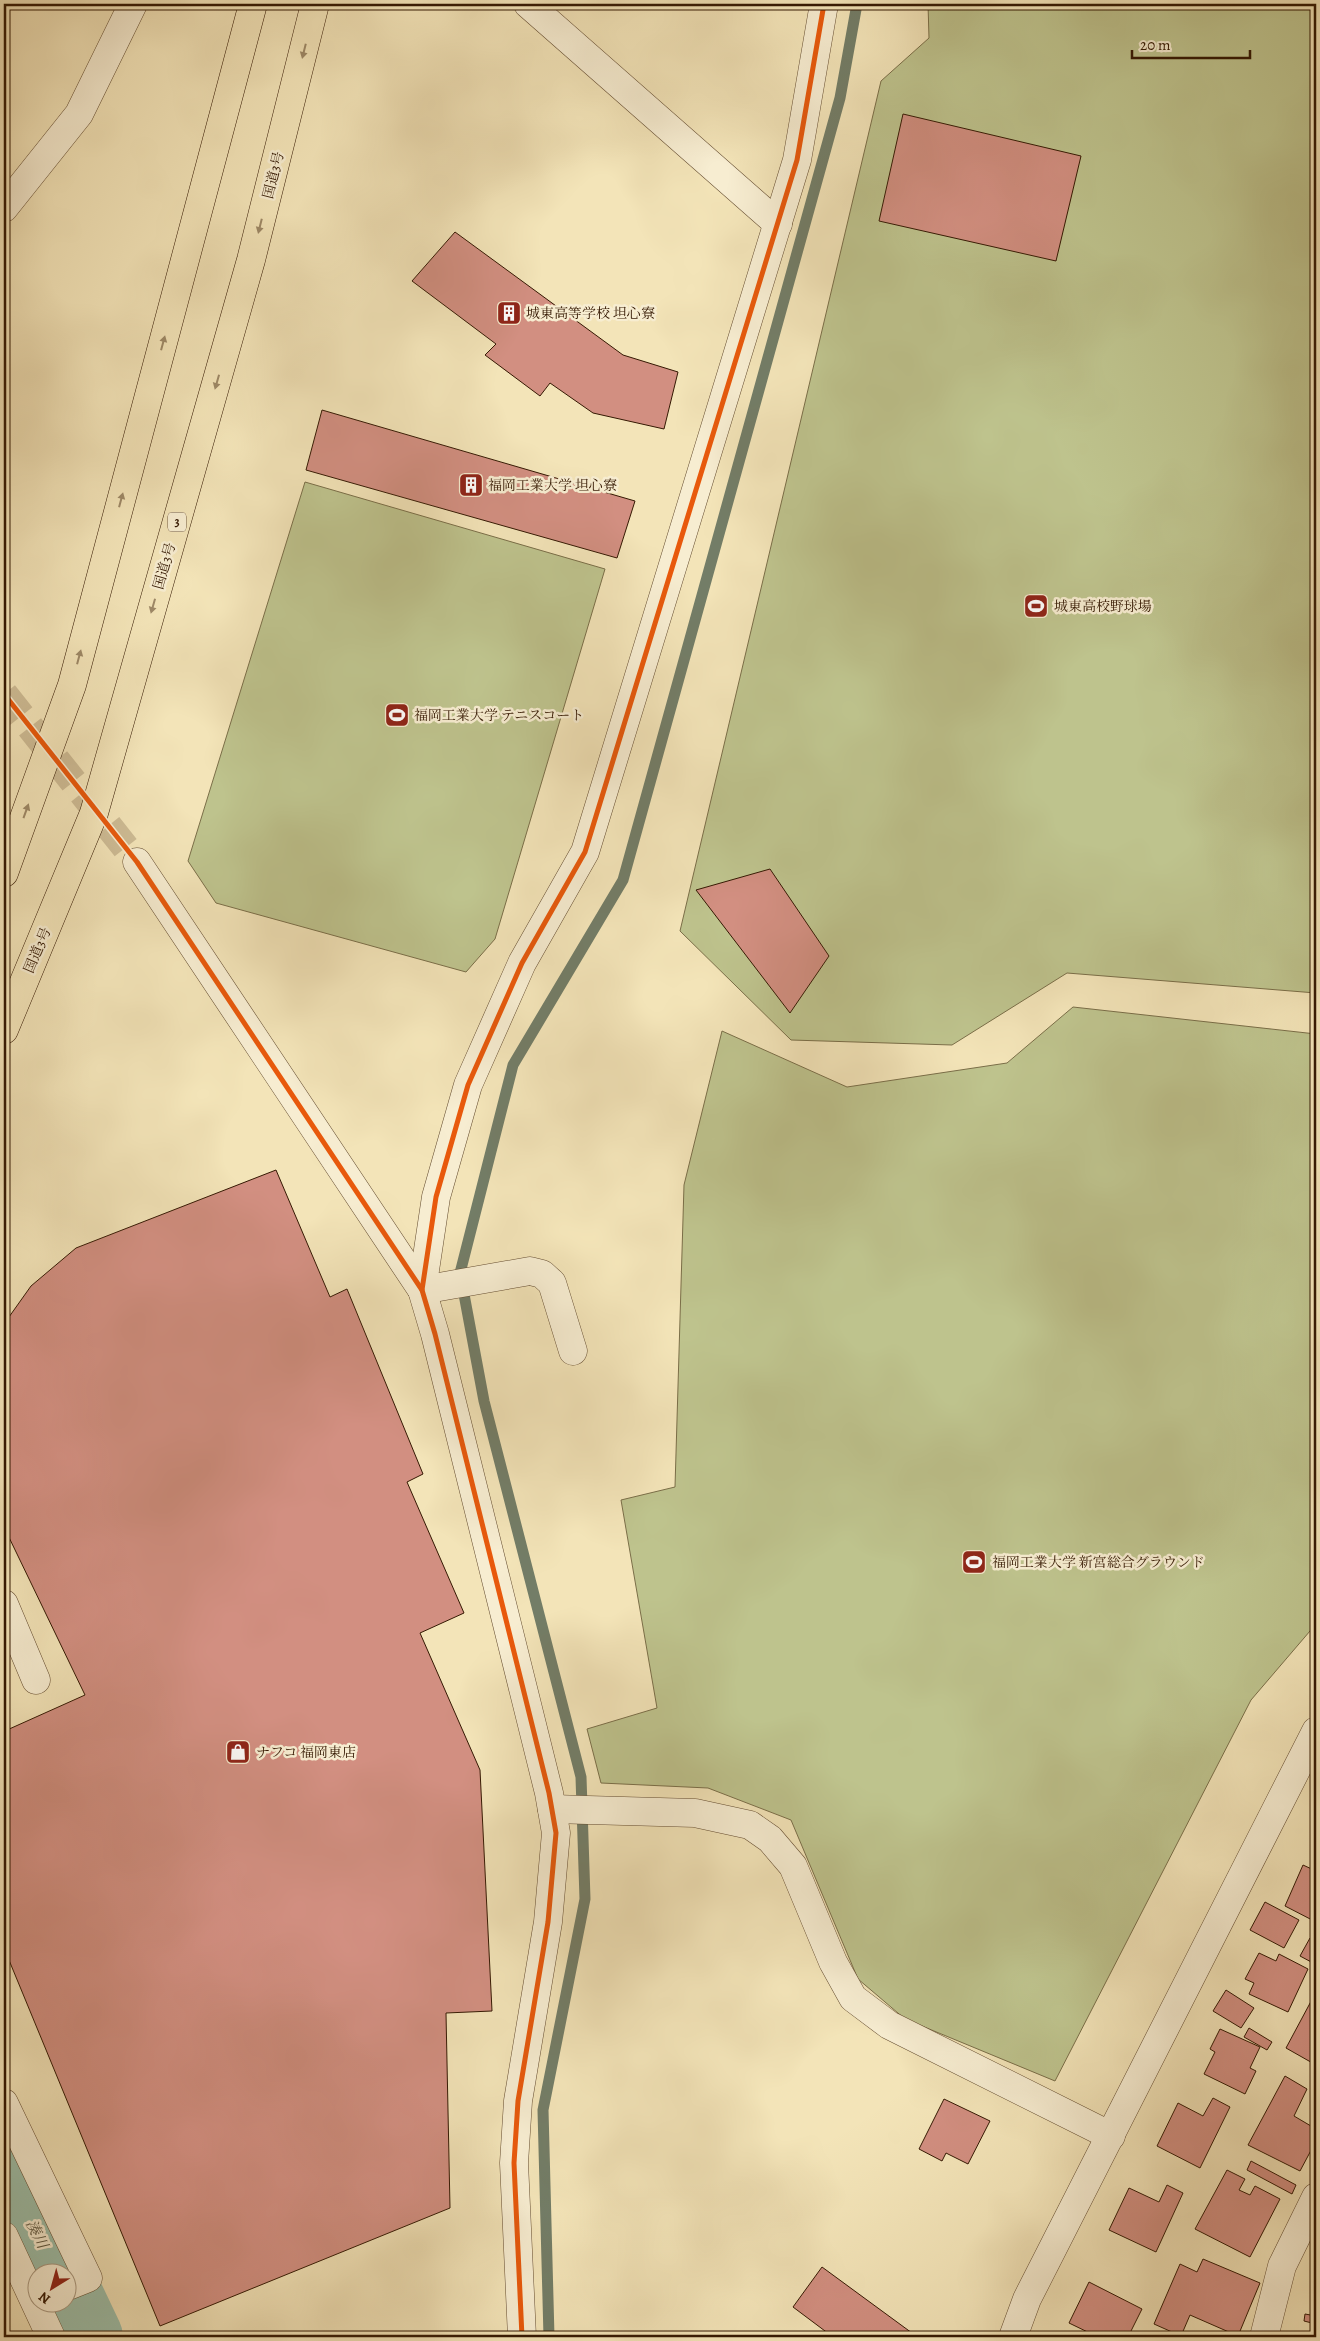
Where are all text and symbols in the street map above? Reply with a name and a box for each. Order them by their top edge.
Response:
scale bar [1132,28,1250,60]
text: 20 m [1140,35,1171,55]
one-way arrow [299,44,307,59]
street label: 国道3号 [258,150,288,201]
one-way arrow [256,218,264,233]
building icon: 城東高等学校 坦心寮 [496,300,522,326]
place label: 城東高等学校 坦心寮 [526,304,655,323]
one-way arrow [159,336,167,351]
one-way arrow [212,375,220,390]
building icon: 福岡工業大学 坦心寮 [458,472,484,498]
place label: 福岡工業大学 坦心寮 [488,476,617,495]
one-way arrow [117,493,125,508]
road number: 3 [168,512,186,532]
street label: 国道3号 [149,541,180,592]
sports icon: 城東高校野球場 [1023,593,1049,619]
place label: 城東高校野球場 [1054,597,1152,616]
one-way arrow [149,598,157,613]
one-way arrow [75,650,83,665]
sports icon: 福岡工業大学 テニスコート [384,702,410,728]
place label: 福岡工業大学 テニスコート [414,706,584,725]
one-way arrow [22,803,30,818]
street label: 国道3号 [19,924,56,976]
sports icon: 福岡工業大学 新宮総合グラウンド [961,1549,987,1575]
place label: 福岡工業大学 新宮総合グラウンド [992,1553,1205,1572]
shop icon: ナフコ 福岡東店 [225,1739,251,1765]
place label: ナフコ 福岡東店 [256,1743,356,1762]
water label: 湊川 [21,2216,54,2254]
north arrow [28,2264,78,2314]
text: N [35,2287,54,2309]

